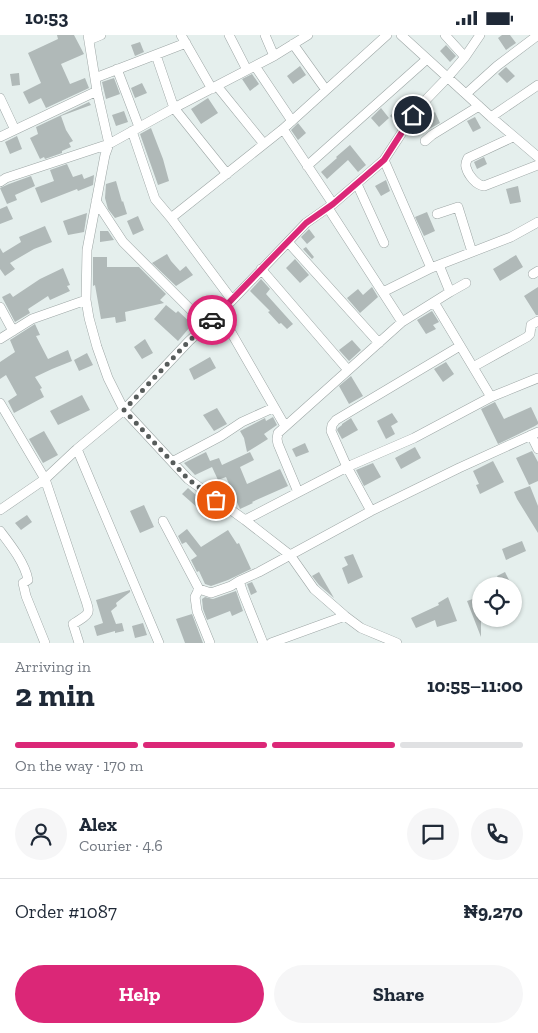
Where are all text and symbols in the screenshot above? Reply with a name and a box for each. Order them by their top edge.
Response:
text: 10:53 [25,6,68,29]
pin [392,94,434,136]
icon: home [399,101,427,129]
courier [187,295,237,345]
icon: car [198,306,226,334]
pin [195,479,237,521]
icon: bag [202,486,230,514]
map controls [472,577,522,627]
button: locate [472,577,522,627]
text: Arriving in [15,657,91,676]
text: 10:55–11:00 [427,674,523,697]
text: 2 min [15,676,95,714]
text: On the way · 170 m [15,756,143,775]
button: person [15,808,67,860]
button: chat [407,808,459,860]
button: phone [471,808,523,860]
text: Alex [79,813,117,836]
text: Courier · 4.6 [79,836,163,855]
text: Order #1087 [15,900,117,923]
text: ₦9,270 [463,900,523,923]
button: Help [15,965,264,1023]
button: Share [274,965,523,1023]

